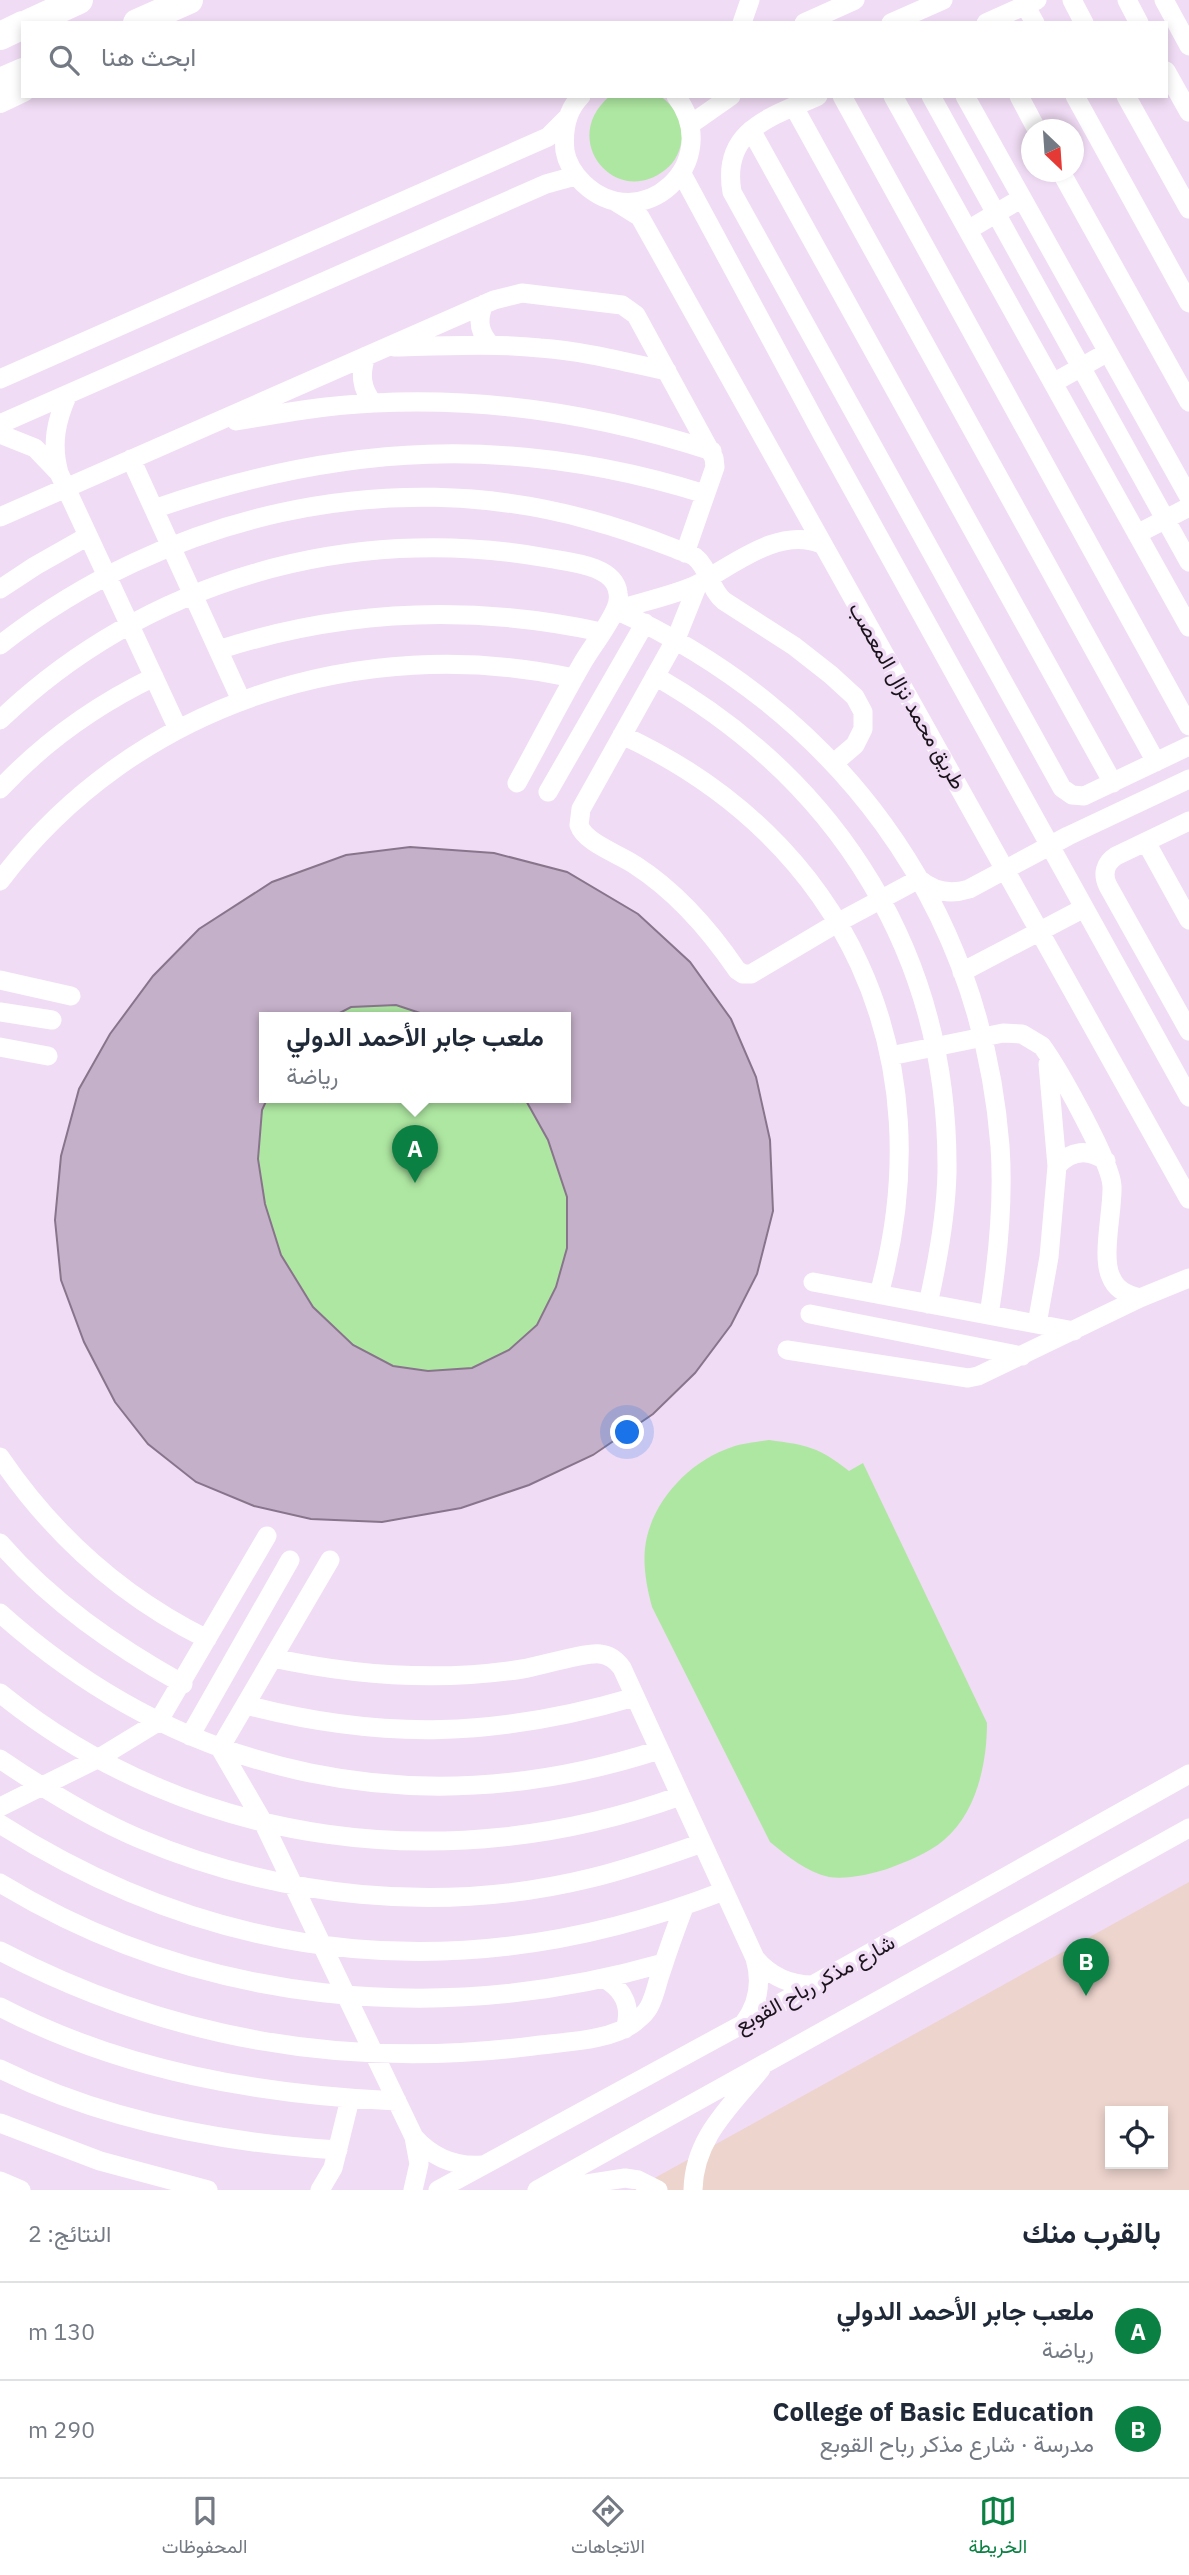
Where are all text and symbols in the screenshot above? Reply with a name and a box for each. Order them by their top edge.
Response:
search box [21,21,1168,98]
text: ابحث هنا [101,39,196,73]
icon: search [45,41,83,79]
north arrow [1021,119,1084,182]
street label: طريق محمد نزال المعصب [843,597,973,794]
popup [259,1012,571,1103]
text: ملعب جابر الأحمد الدولي [286,1019,544,1053]
text: رياضة [286,1060,338,1090]
pin: A [392,1125,438,1183]
your location [610,1415,644,1449]
street label: شارع مذكر رباح القوبع [730,1928,900,2040]
pin: B [1063,1938,1109,1996]
map controls [1105,2106,1168,2169]
button: locate [1105,2106,1168,2169]
text: بالقرب منك [1022,2212,1161,2251]
text: النتائج: 2 [28,2218,111,2248]
text: ملعب جابر الأحمد الدولي [836,2293,1094,2327]
text: 130 m [28,2316,95,2346]
text: A [1130,2316,1146,2346]
text: رياضة [1042,2334,1094,2364]
text: College of Basic Education [773,2394,1094,2428]
text: 290 m [28,2414,95,2444]
text: B [1130,2414,1146,2444]
text: مدرسة · شارع مذكر رباح القوبع [819,2428,1094,2458]
tab: المحفوظات [162,2492,247,2563]
tab: الاتجاهات [571,2492,645,2563]
tab: الخريطة [968,2492,1027,2563]

